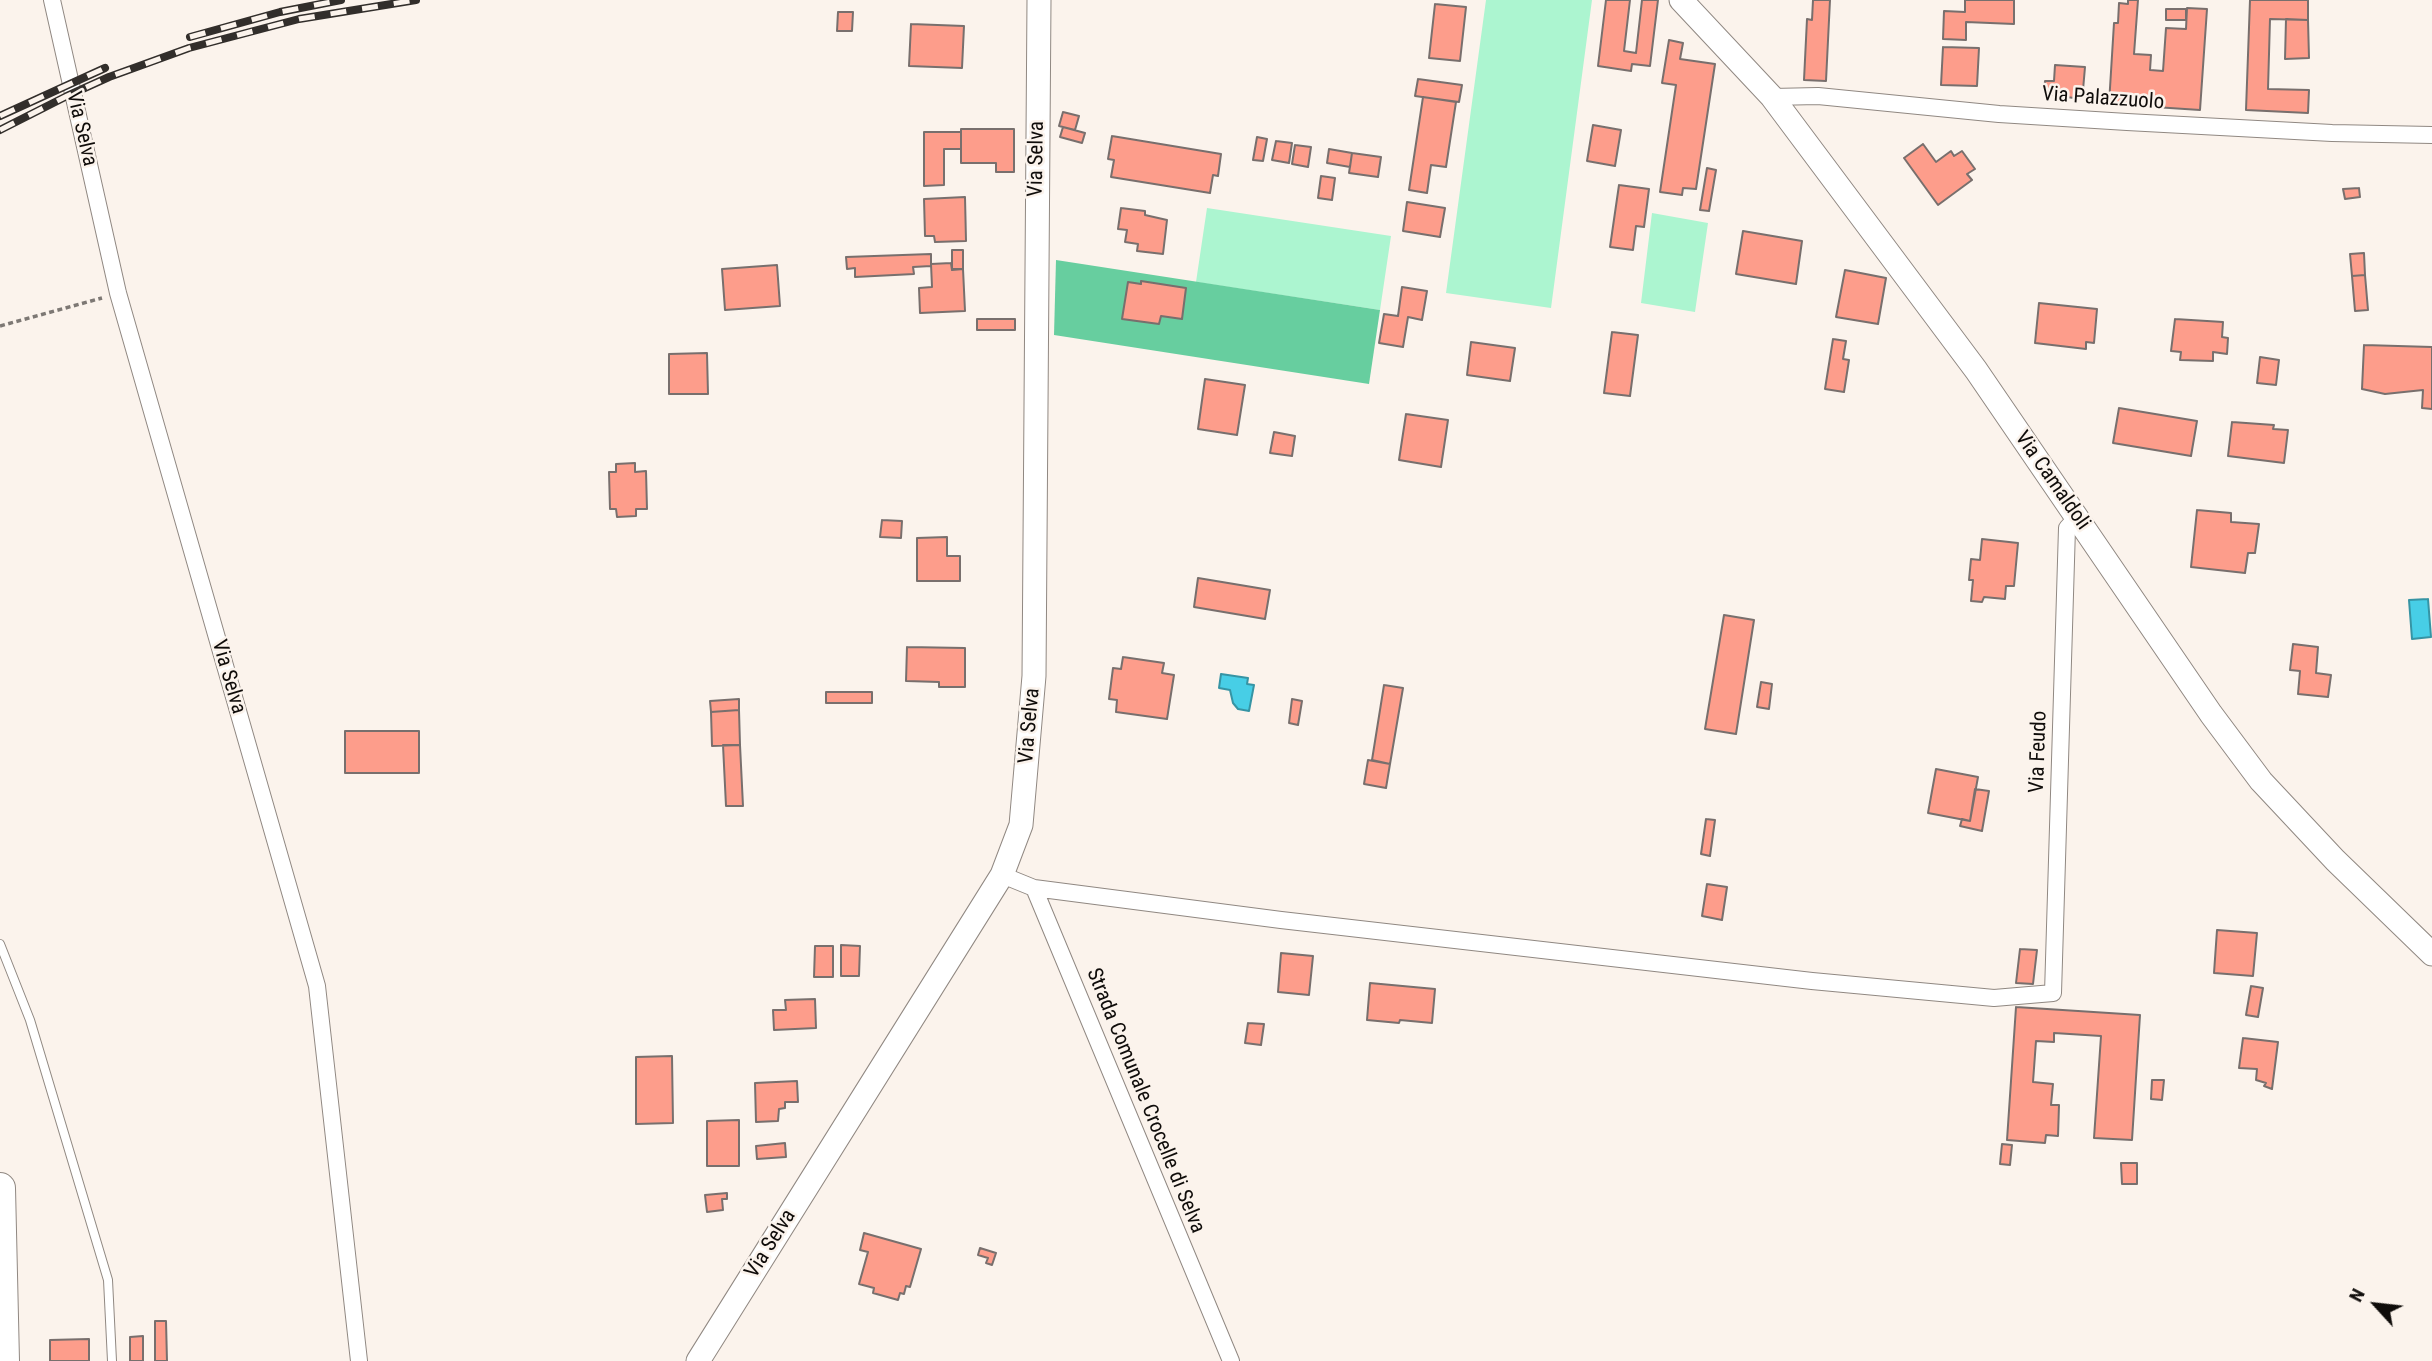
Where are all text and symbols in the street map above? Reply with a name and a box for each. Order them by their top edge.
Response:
street label: Via Palazzuolo [2041,82,2165,116]
street label: Via Selva [60,89,102,169]
street label: Via Selva [1024,121,1050,197]
street label: Via Camaldoli [2009,427,2095,535]
street label: Via Selva [205,637,251,717]
street label: Via Selva [1014,687,1046,765]
street label: Via Feudo [2025,710,2053,794]
street label: Strada Comunale Crocelle di Selva [1080,965,1210,1237]
street label: Via Selva [740,1205,802,1283]
north arrow [2341,1270,2411,1340]
text: N [2344,1285,2370,1306]

